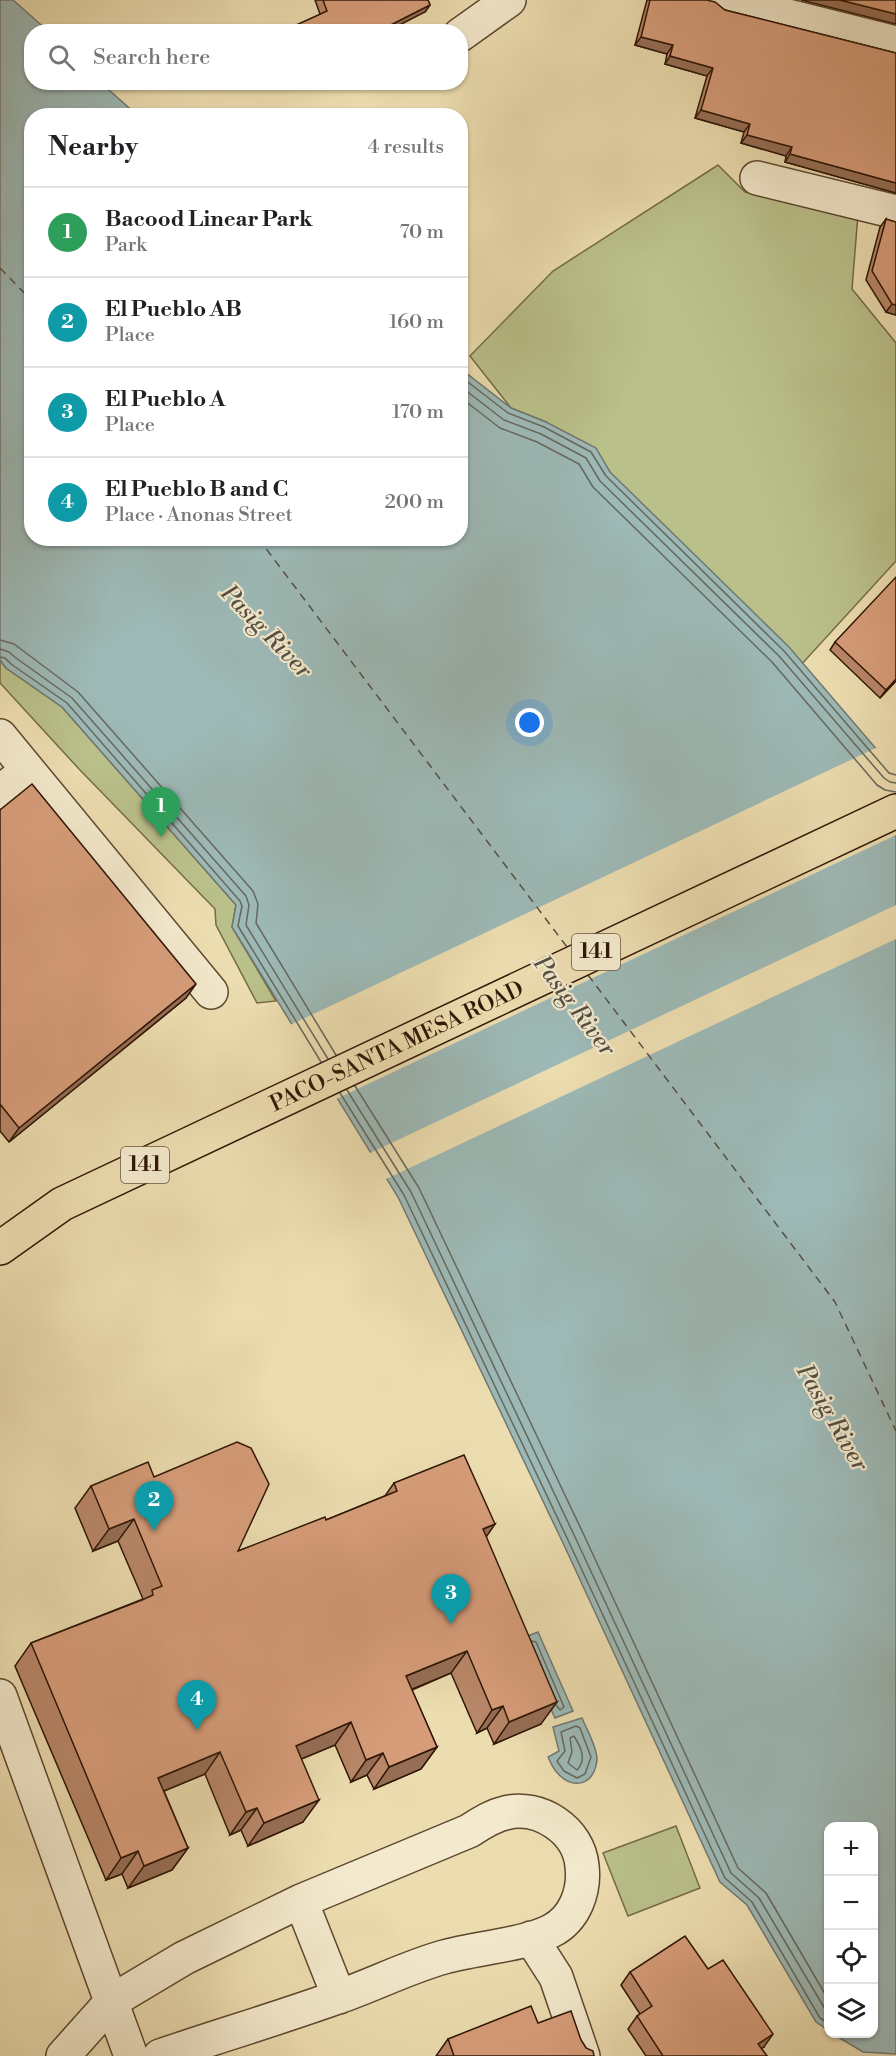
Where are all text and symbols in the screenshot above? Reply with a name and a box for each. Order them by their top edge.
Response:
search box [24,24,468,90]
icon: search [45,41,78,74]
text: Search here [93,44,210,71]
text: Nearby [48,131,138,163]
text: 4 results [367,135,444,160]
text: Bacood Linear Park [105,206,313,233]
text: 1 [63,220,72,245]
text: 70 m [400,220,444,245]
text: Park [105,233,147,258]
text: El Pueblo AB [105,296,242,323]
text: 2 [61,310,74,335]
text: 160 m [389,310,444,335]
text: Place [105,323,155,348]
text: El Pueblo A [105,386,225,413]
text: 3 [61,400,74,425]
text: 170 m [392,400,444,425]
text: Place [105,413,155,438]
text: El Pueblo B and C [105,476,288,503]
text: 4 [61,490,74,515]
text: 200 m [384,490,444,515]
text: Place · Anonas Street [105,503,293,528]
water label: Pasig River [213,578,318,686]
your location [515,708,544,737]
pin: 1 [142,788,180,837]
road number: 141 [572,934,620,970]
water label: Pasig River [526,949,622,1063]
street label: PACO-SANTA MESA ROAD [265,975,528,1118]
road number: 141 [121,1147,169,1183]
water label: Pasig River [789,1358,875,1477]
pin: 2 [134,1482,174,1531]
pin: 3 [432,1574,470,1624]
pin: 4 [178,1680,216,1730]
map controls [824,1822,878,2038]
button: + [824,1822,878,1876]
button: − [824,1876,878,1930]
button: locate [824,1930,878,1984]
button: layers [824,1984,878,2038]

